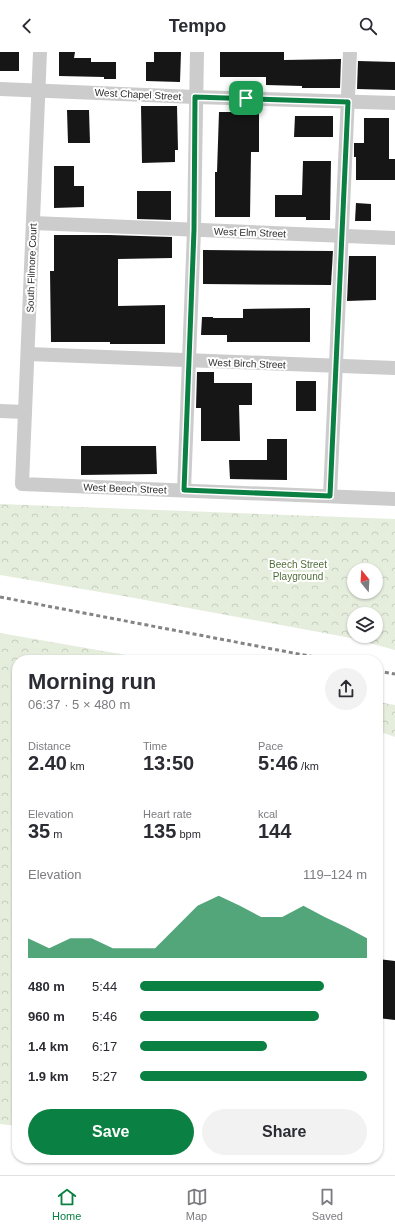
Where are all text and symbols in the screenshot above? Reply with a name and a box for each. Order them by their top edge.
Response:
icon: back [16,15,38,37]
icon: search [357,15,379,37]
text: Tempo [169,16,226,36]
pin [229,81,263,115]
street label: West Chapel Street [94,87,182,102]
icon: arrive [235,87,257,109]
street label: South Filmore Court [24,223,39,313]
street label: West Elm Street [214,226,286,239]
street label: West Birch Street [208,357,286,370]
street label: West Beech Street [83,482,167,495]
park label: Beech Street Playground [269,559,327,582]
north arrow [347,563,383,599]
map controls [347,563,383,643]
button: layers [347,607,383,643]
button: share [325,668,367,710]
text: Morning run [28,669,156,694]
text: 06:37 · 5 × 480 m [28,697,130,712]
text: Distance [28,740,71,752]
text: Time [143,740,167,752]
text: Pace [258,740,283,752]
text: 2.40 [28,752,67,774]
text: 13:50 [143,752,194,774]
text: 5:46 [258,752,298,774]
text: km [67,760,85,772]
text: /km [298,760,319,772]
text: Elevation [28,808,73,820]
text: Heart rate [143,808,192,820]
text: kcal [258,808,278,820]
text: 35 [28,820,50,842]
text: 135 [143,820,176,842]
text: 144 [258,820,291,842]
text: m [50,828,62,840]
text: bpm [176,828,201,840]
text: Elevation [28,867,81,882]
text: 119–124 m [303,867,367,882]
text: 480 m [28,979,65,994]
text: 5:44 [92,979,117,994]
text: 960 m [28,1009,65,1024]
text: 5:46 [92,1009,117,1024]
text: 1.4 km [28,1039,68,1054]
text: 6:17 [92,1039,117,1054]
text: 1.9 km [28,1069,68,1084]
text: 5:27 [92,1069,117,1084]
button: Save [28,1109,194,1155]
button: Share [202,1109,367,1155]
tab: Home [52,1186,81,1222]
tab: Map [186,1186,208,1222]
tab: Saved [312,1186,343,1222]

